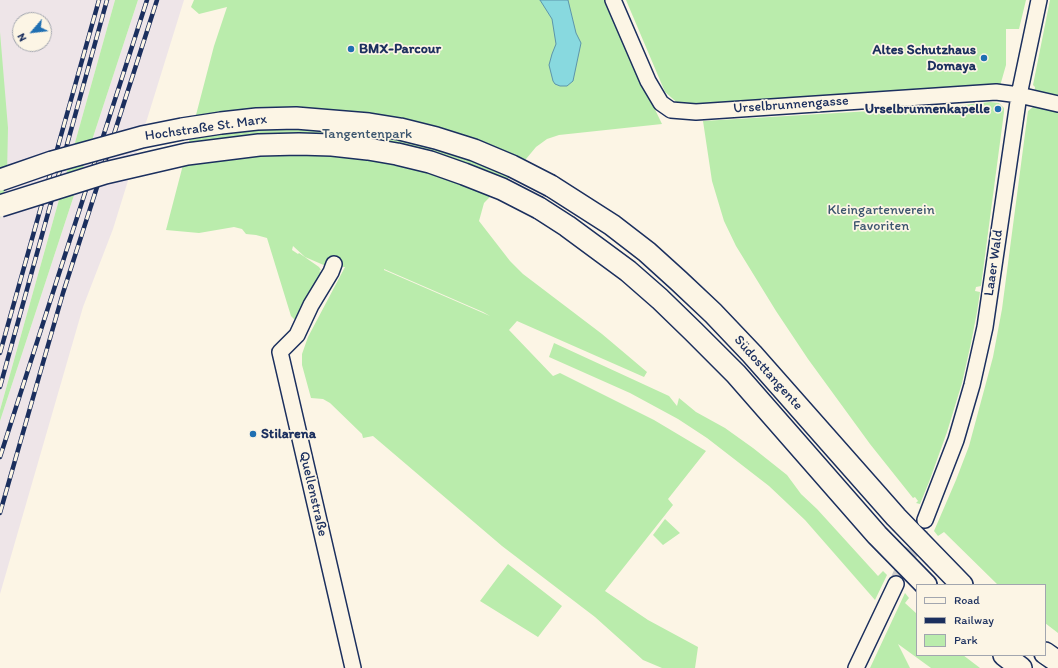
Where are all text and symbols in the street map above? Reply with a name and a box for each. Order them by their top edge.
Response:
north arrow [12,12,52,52]
text: N [14,31,29,44]
place label: BMX-Parcour [359,41,441,57]
place label: Altes Schutzhaus Domaya [872,42,976,74]
marker: BMX-Parcour [346,44,356,54]
marker: Altes Schutzhaus Domaya [979,53,989,63]
street label: Urselbrunnengasse [733,93,849,117]
place label: Urselbrunnenkapelle [865,101,990,117]
marker: Urselbrunnenkapelle [993,104,1003,114]
street label: Hochstraße St. Marx [144,111,268,145]
park label: Tangentenpark [322,126,412,142]
park label: Kleingartenverein Favoriten [827,202,935,234]
street label: Laaer Wald [981,229,1007,297]
street label: Südosttangente [730,332,806,414]
place label: Stilarena [261,426,316,442]
marker: Stilarena [248,429,258,439]
street label: Quellenstraße [295,450,331,538]
legend [916,584,1046,656]
text: Road [954,593,980,607]
text: Railway [954,613,994,627]
text: Park [954,633,978,647]

